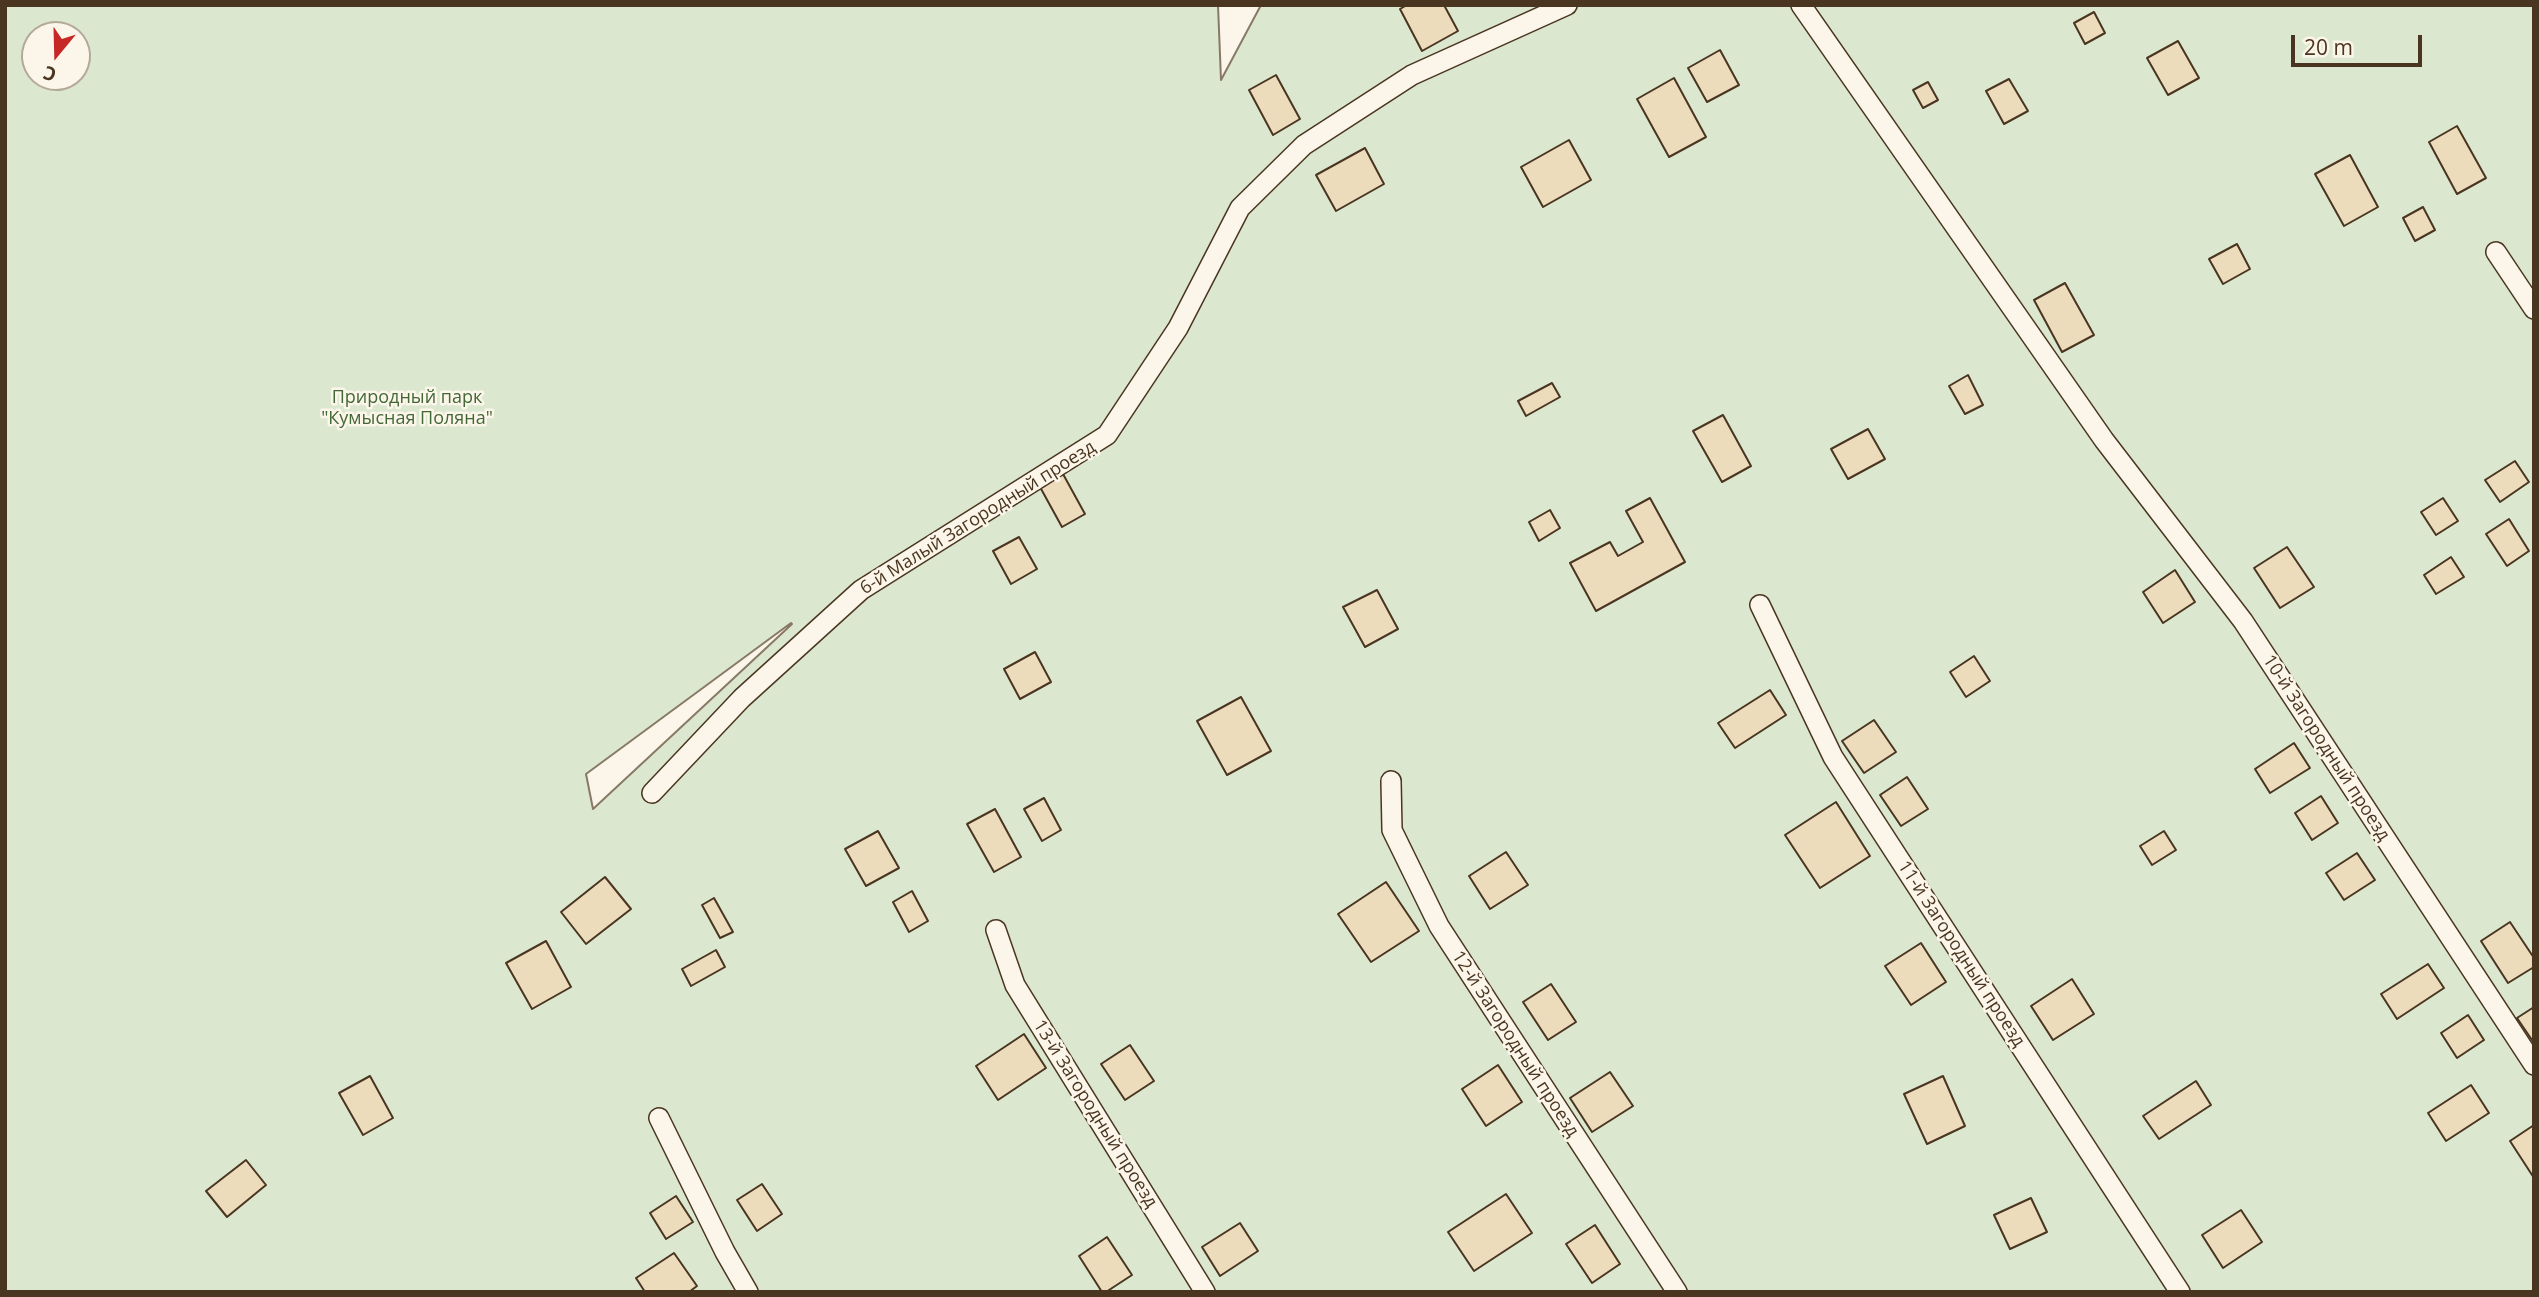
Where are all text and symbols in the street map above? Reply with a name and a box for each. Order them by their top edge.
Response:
north arrow [21,21,91,91]
scale bar [2294,21,2425,65]
text: 20 m [2304,33,2353,61]
text: С [40,60,60,88]
park label: Природный парк "Кумысная Поляна" [321,387,493,430]
street label: 6-й Малый Загородный проезд [856,436,1100,600]
street label: 10-й Загородный проезд [2258,651,2394,845]
street label: 11-й Загородный проезд [1893,857,2029,1051]
street label: 12-й Загородный проезд [1447,947,1583,1141]
street label: 13-й Загородный проезд [1028,1016,1162,1212]

